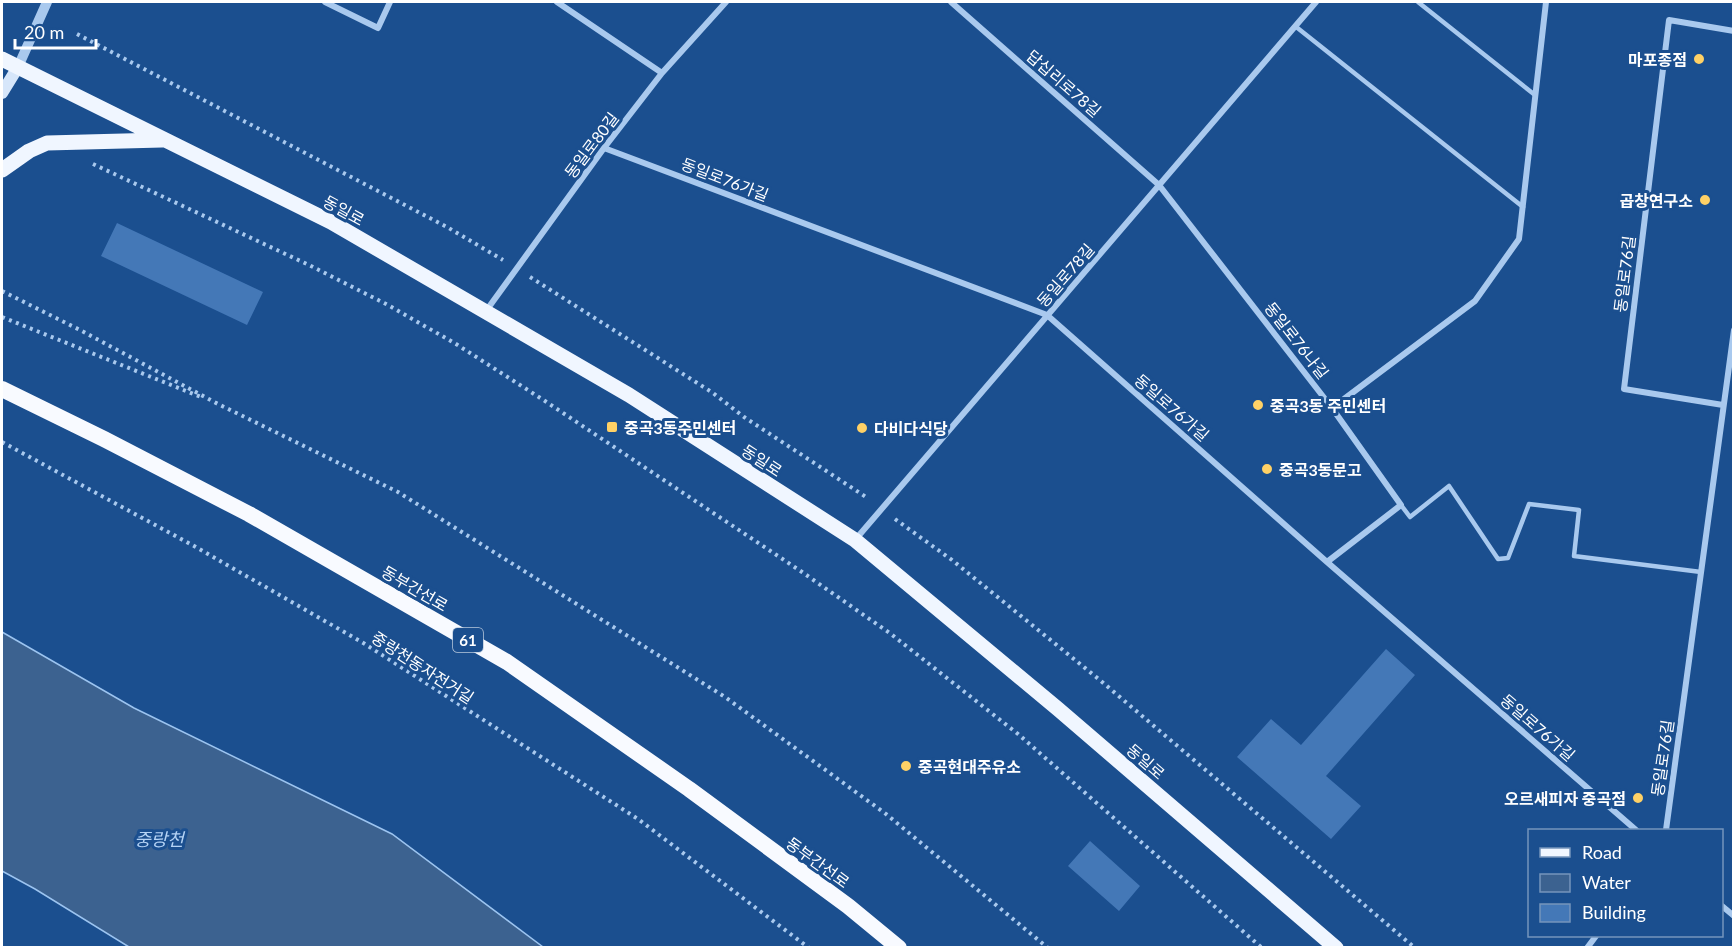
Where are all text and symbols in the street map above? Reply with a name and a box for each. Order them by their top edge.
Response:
scale bar [15,12,96,50]
text: 20 m [24,21,64,43]
street label: 답십리로78길 [1023,46,1105,120]
place label: 마포종점 [1628,50,1687,69]
marker: 마포종점 [1692,52,1706,66]
street label: 동일로80길 [560,108,622,182]
street label: 동일로76가길 [679,154,771,204]
street label: 동일로 [320,191,368,229]
place label: 곱창연구소 [1619,191,1693,210]
marker: 곱창연구소 [1698,193,1712,207]
street label: 동일로76길 [1610,234,1638,314]
street label: 동일로78길 [1032,240,1098,310]
street label: 동일로76나길 [1261,298,1333,382]
street label: 동일로76가길 [1131,370,1213,444]
place label: 중곡3동 주민센터 [1270,396,1386,415]
marker: 중곡3동 주민센터 [1251,398,1265,412]
place label: 중곡3동주민센터 [624,418,736,437]
place label: 다비다식당 [874,419,948,438]
marker: 중곡3동주민센터 [605,420,619,434]
marker: 다비다식당 [855,421,869,435]
street label: 동일로 [738,440,786,480]
place label: 중곡3동문고 [1279,460,1362,479]
marker: 중곡3동문고 [1260,462,1274,476]
street label: 동부간선로 [378,561,452,615]
street label: 중랑천동자전거길 [368,627,478,707]
road number: 61 [453,628,483,652]
street label: 동일로76가길 [1497,690,1579,764]
street label: 동일로76길 [1647,718,1677,798]
street label: 동일로 [1123,739,1169,783]
place label: 중곡현대주유소 [918,757,1021,776]
marker: 중곡현대주유소 [899,759,913,773]
place label: 오르새피자 중곡점 [1504,789,1626,808]
marker: 오르새피자 중곡점 [1631,791,1645,805]
water label: 중랑천 [134,828,186,850]
legend [1528,829,1723,937]
street label: 동부간선로 [783,833,854,891]
text: Road [1582,841,1622,863]
text: Water [1582,871,1631,893]
text: Building [1582,901,1646,923]

